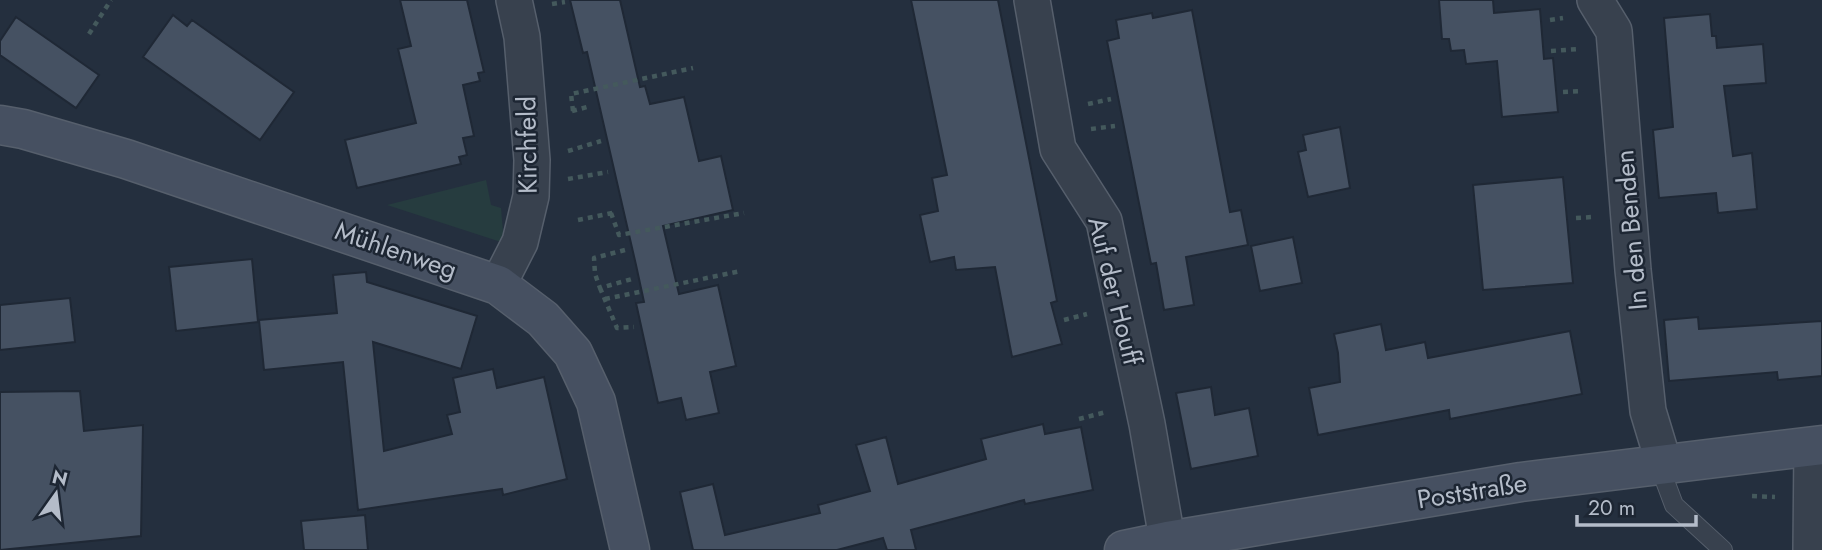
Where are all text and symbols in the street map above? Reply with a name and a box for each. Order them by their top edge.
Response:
street label: Kirchfeld [507,96,547,194]
street label: In den Benden [1605,148,1657,312]
street label: Mühlenweg [330,211,462,289]
street label: Auf der Houff [1078,213,1152,370]
north arrow [21,459,91,529]
text: N [49,463,71,493]
street label: Poststraße [1414,464,1530,518]
scale bar [1577,484,1696,528]
text: 20 m [1588,493,1635,523]

